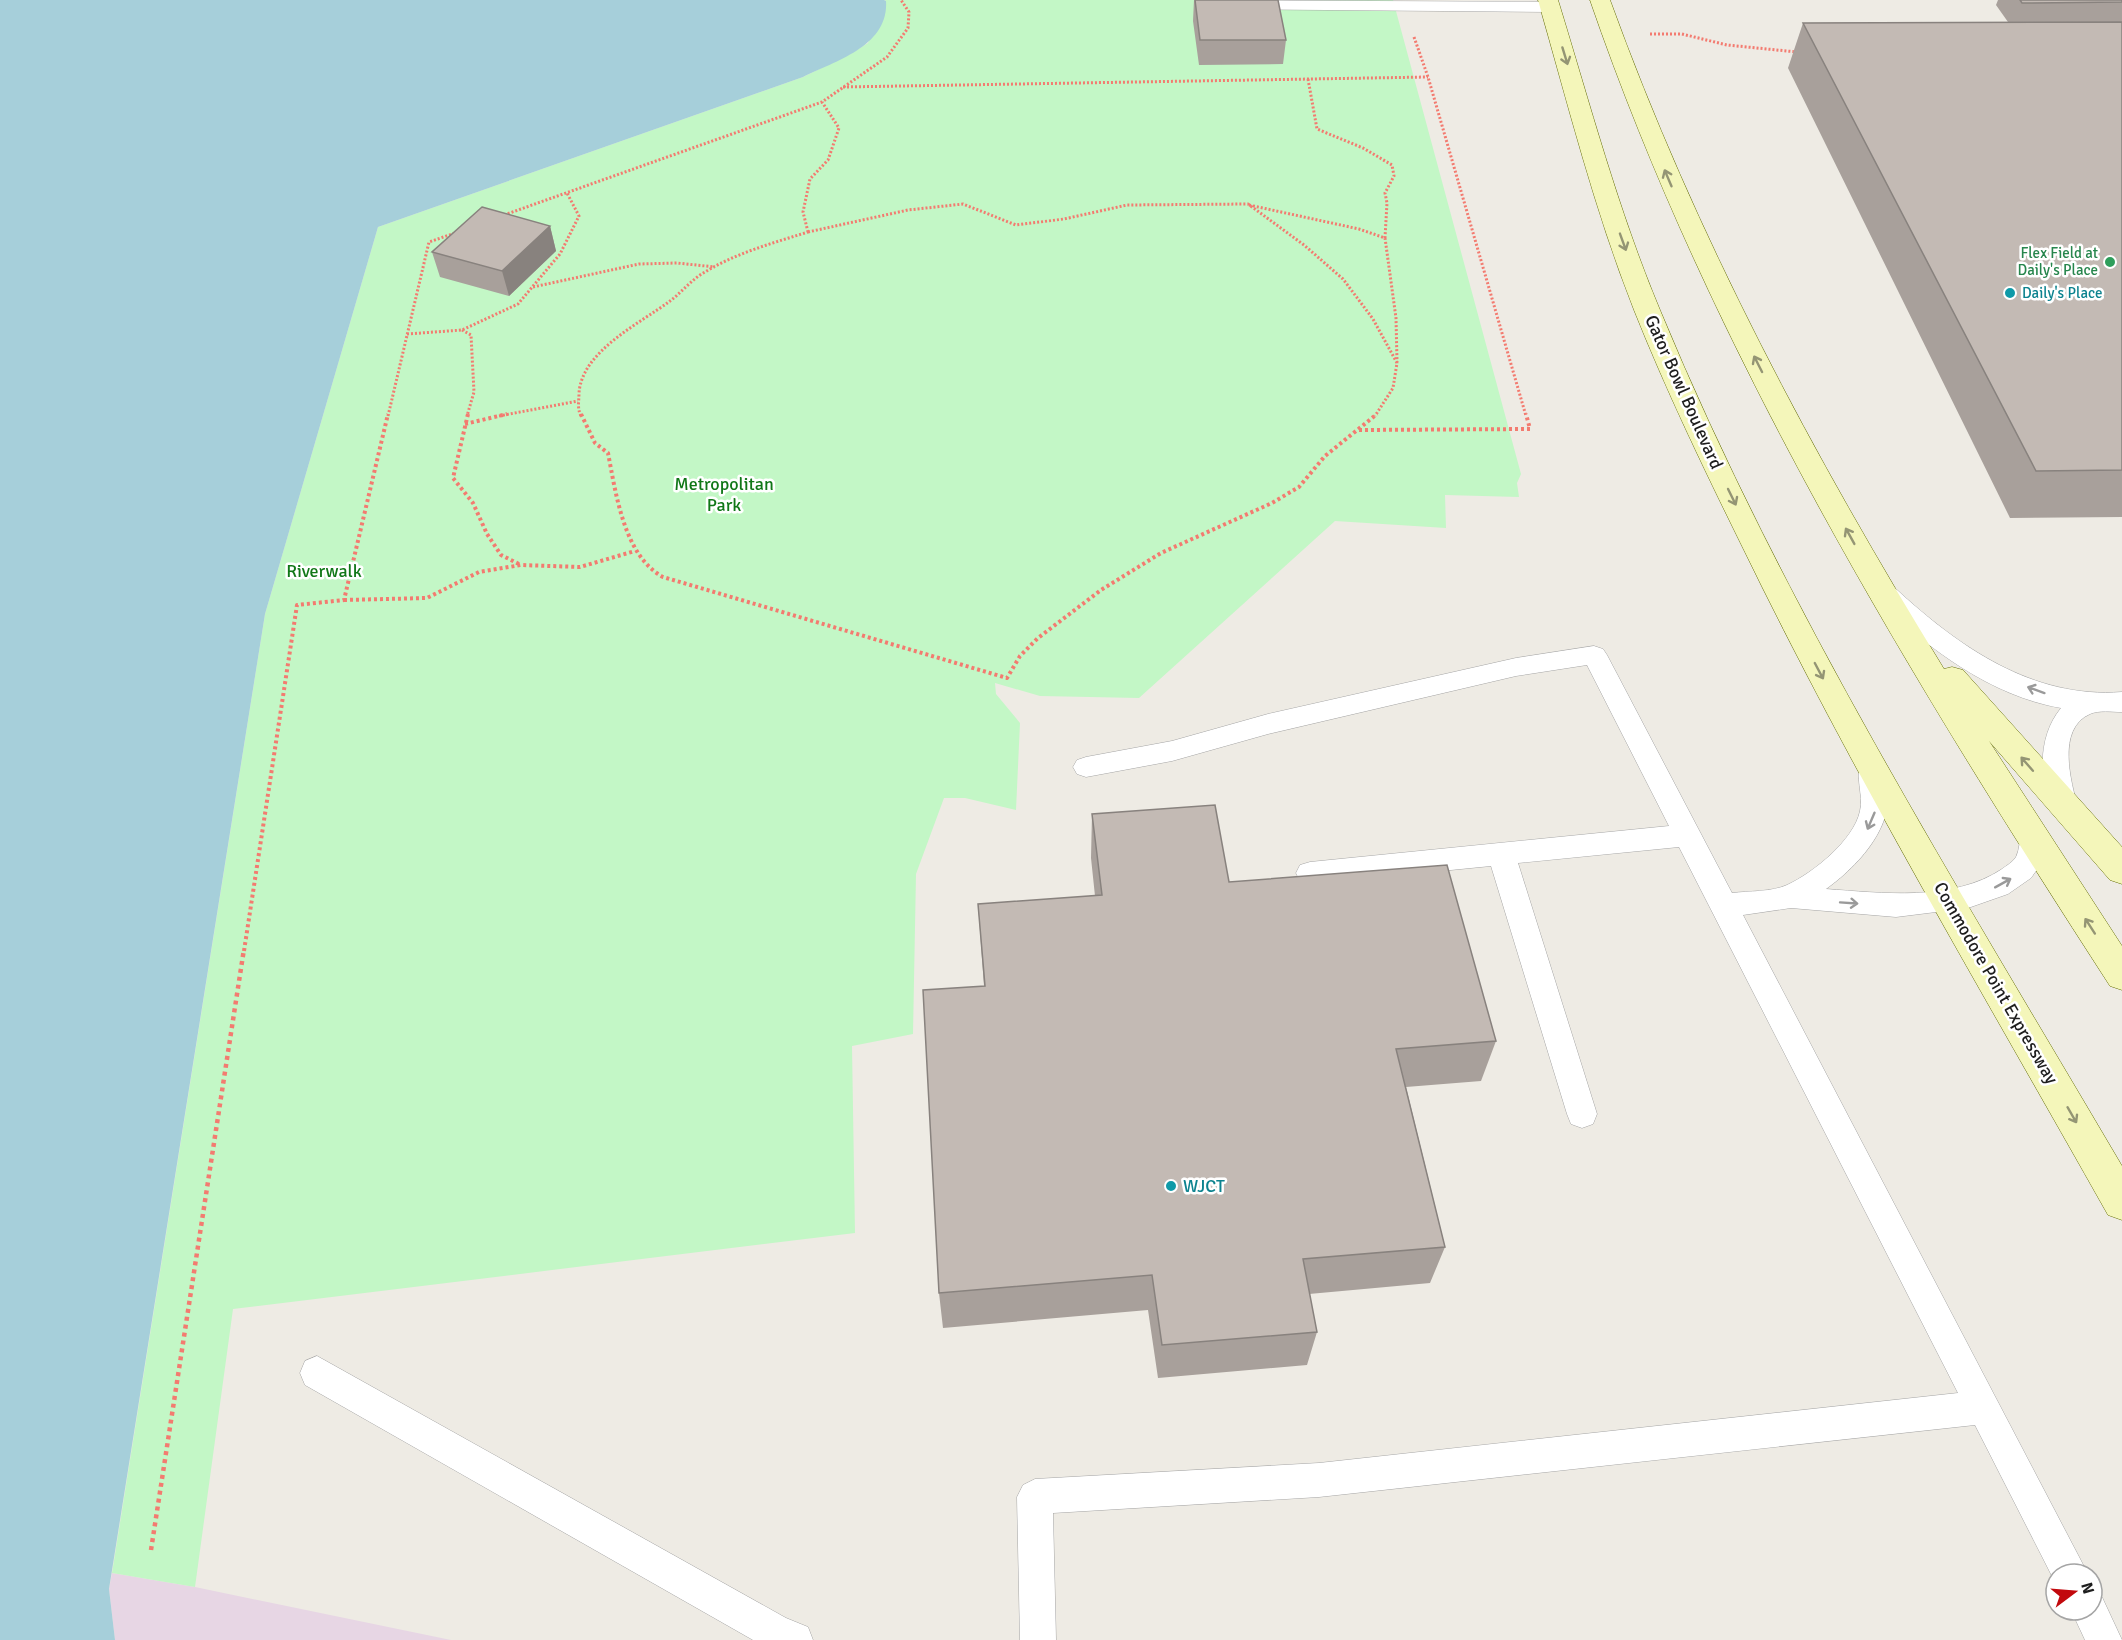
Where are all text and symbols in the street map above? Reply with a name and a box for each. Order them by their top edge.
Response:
one-way arrow [1560,46,1571,65]
one-way arrow [1662,169,1673,187]
one-way arrow [1618,232,1629,251]
place label: Flex Field at Daily's Place [2018,244,2098,279]
marker: Flex Field at Daily's Place [2103,255,2117,269]
place label: Daily's Place [2022,284,2102,302]
marker: Daily's Place [2003,286,2017,300]
street label: Gator Bowl Boulevard [1640,312,1728,472]
one-way arrow [1752,356,1764,373]
park label: Metropolitan Park [674,473,774,516]
one-way arrow [1726,487,1738,505]
one-way arrow [1844,528,1856,545]
park label: Riverwalk [286,560,362,582]
one-way arrow [1813,662,1825,679]
one-way arrow [2027,684,2046,695]
one-way arrow [2020,757,2034,772]
one-way arrow [1865,811,1876,830]
one-way arrow [1994,877,2011,889]
street label: Commodore Point Expressway [1929,878,2063,1088]
one-way arrow [1839,898,1859,909]
one-way arrow [2084,918,2096,935]
one-way arrow [2066,1106,2078,1123]
place label: WJCT [1183,1175,1225,1197]
marker: WJCT [1164,1179,1178,1193]
north arrow [2044,1562,2104,1622]
text: N [2076,1580,2099,1596]

